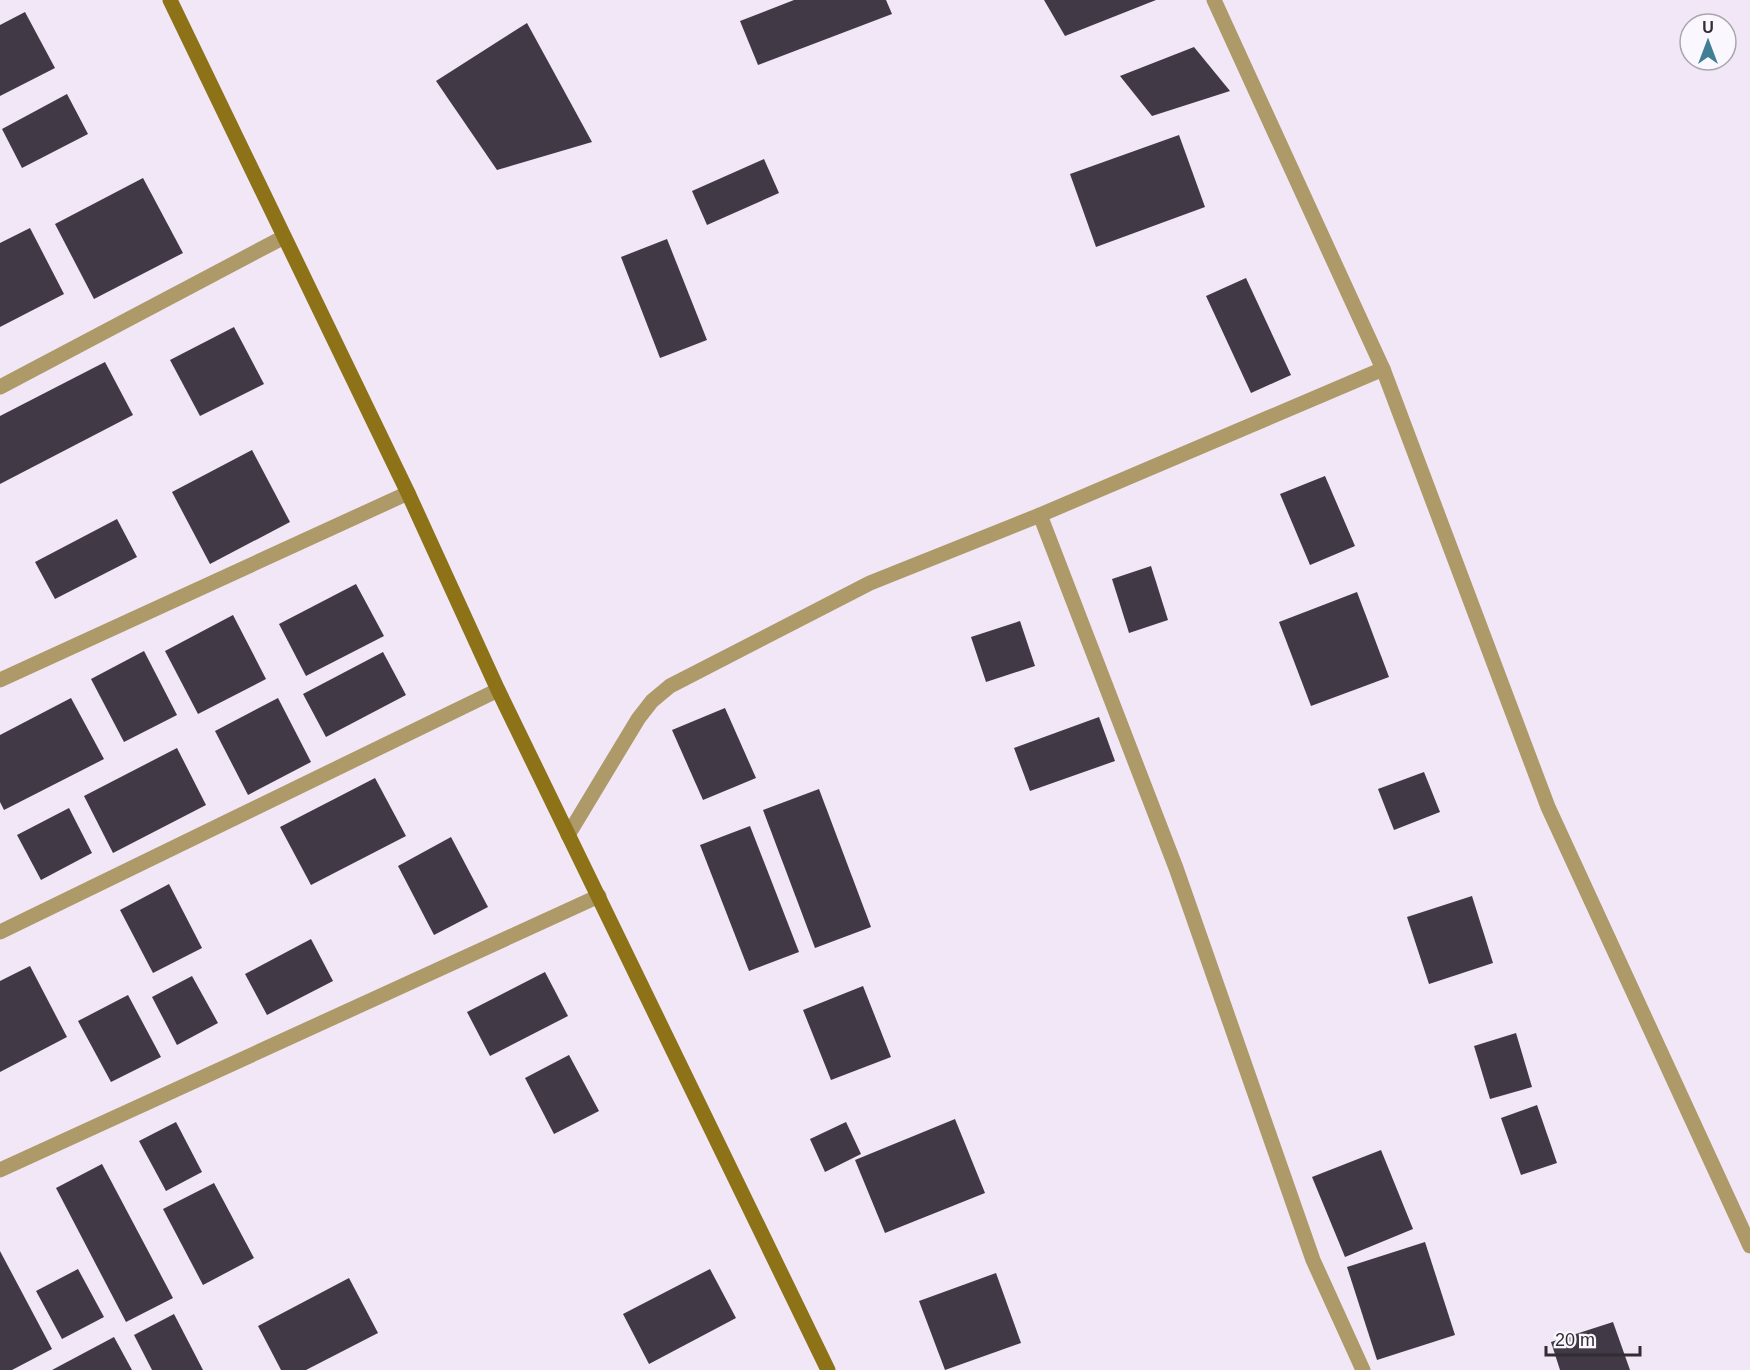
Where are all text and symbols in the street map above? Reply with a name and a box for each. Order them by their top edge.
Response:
north arrow [1678,12,1738,72]
text: U [1702,19,1714,36]
scale bar [1546,1319,1640,1357]
text: 20 m [1555,1330,1595,1350]

